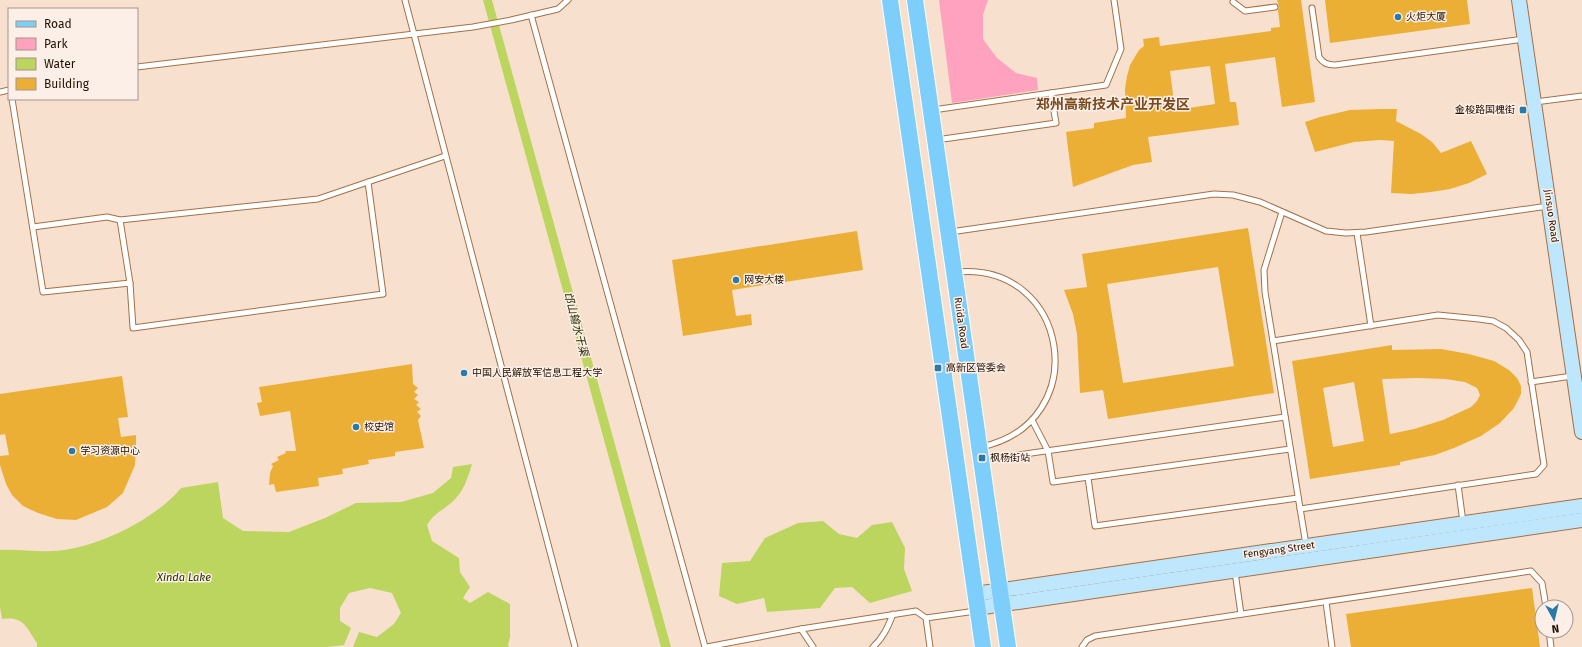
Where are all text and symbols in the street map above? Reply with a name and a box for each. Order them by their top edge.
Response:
legend [8,8,138,100]
place label: 火炬大厦 [1406,11,1446,23]
marker: 火炬大厦 [1393,12,1403,22]
text: Road [44,17,72,31]
text: Park [44,37,68,51]
text: Water [44,57,76,71]
text: Building [44,77,90,91]
district label: 郑州高新技术产业开发区 [1036,96,1190,113]
place label: 金梭路国槐街 [1455,104,1515,116]
marker: 金梭路国槐街 [1518,105,1528,115]
street label: Jinsuo Road [1541,189,1561,243]
place label: 网安大楼 [744,274,784,286]
marker: 网安大楼 [731,275,741,285]
water label: 邙山输水干渠 [561,290,591,359]
street label: Ruida Road [951,297,971,350]
place label: 高新区管委会 [946,362,1006,374]
marker: 高新区管委会 [933,363,943,373]
place label: 中国人民解放军信息工程大学 [472,367,602,379]
marker: 中国人民解放军信息工程大学 [459,368,469,378]
place label: 校史馆 [364,421,394,433]
marker: 校史馆 [351,422,361,432]
place label: 学习资源中心 [80,445,140,457]
marker: 学习资源中心 [67,446,77,456]
place label: 枫杨街站 [990,452,1030,464]
marker: 枫杨街站 [977,453,987,463]
street label: Fengyang Street [1242,539,1316,561]
water label: Xinda Lake [156,571,211,584]
north arrow [1534,599,1574,639]
text: N [1551,621,1560,635]

